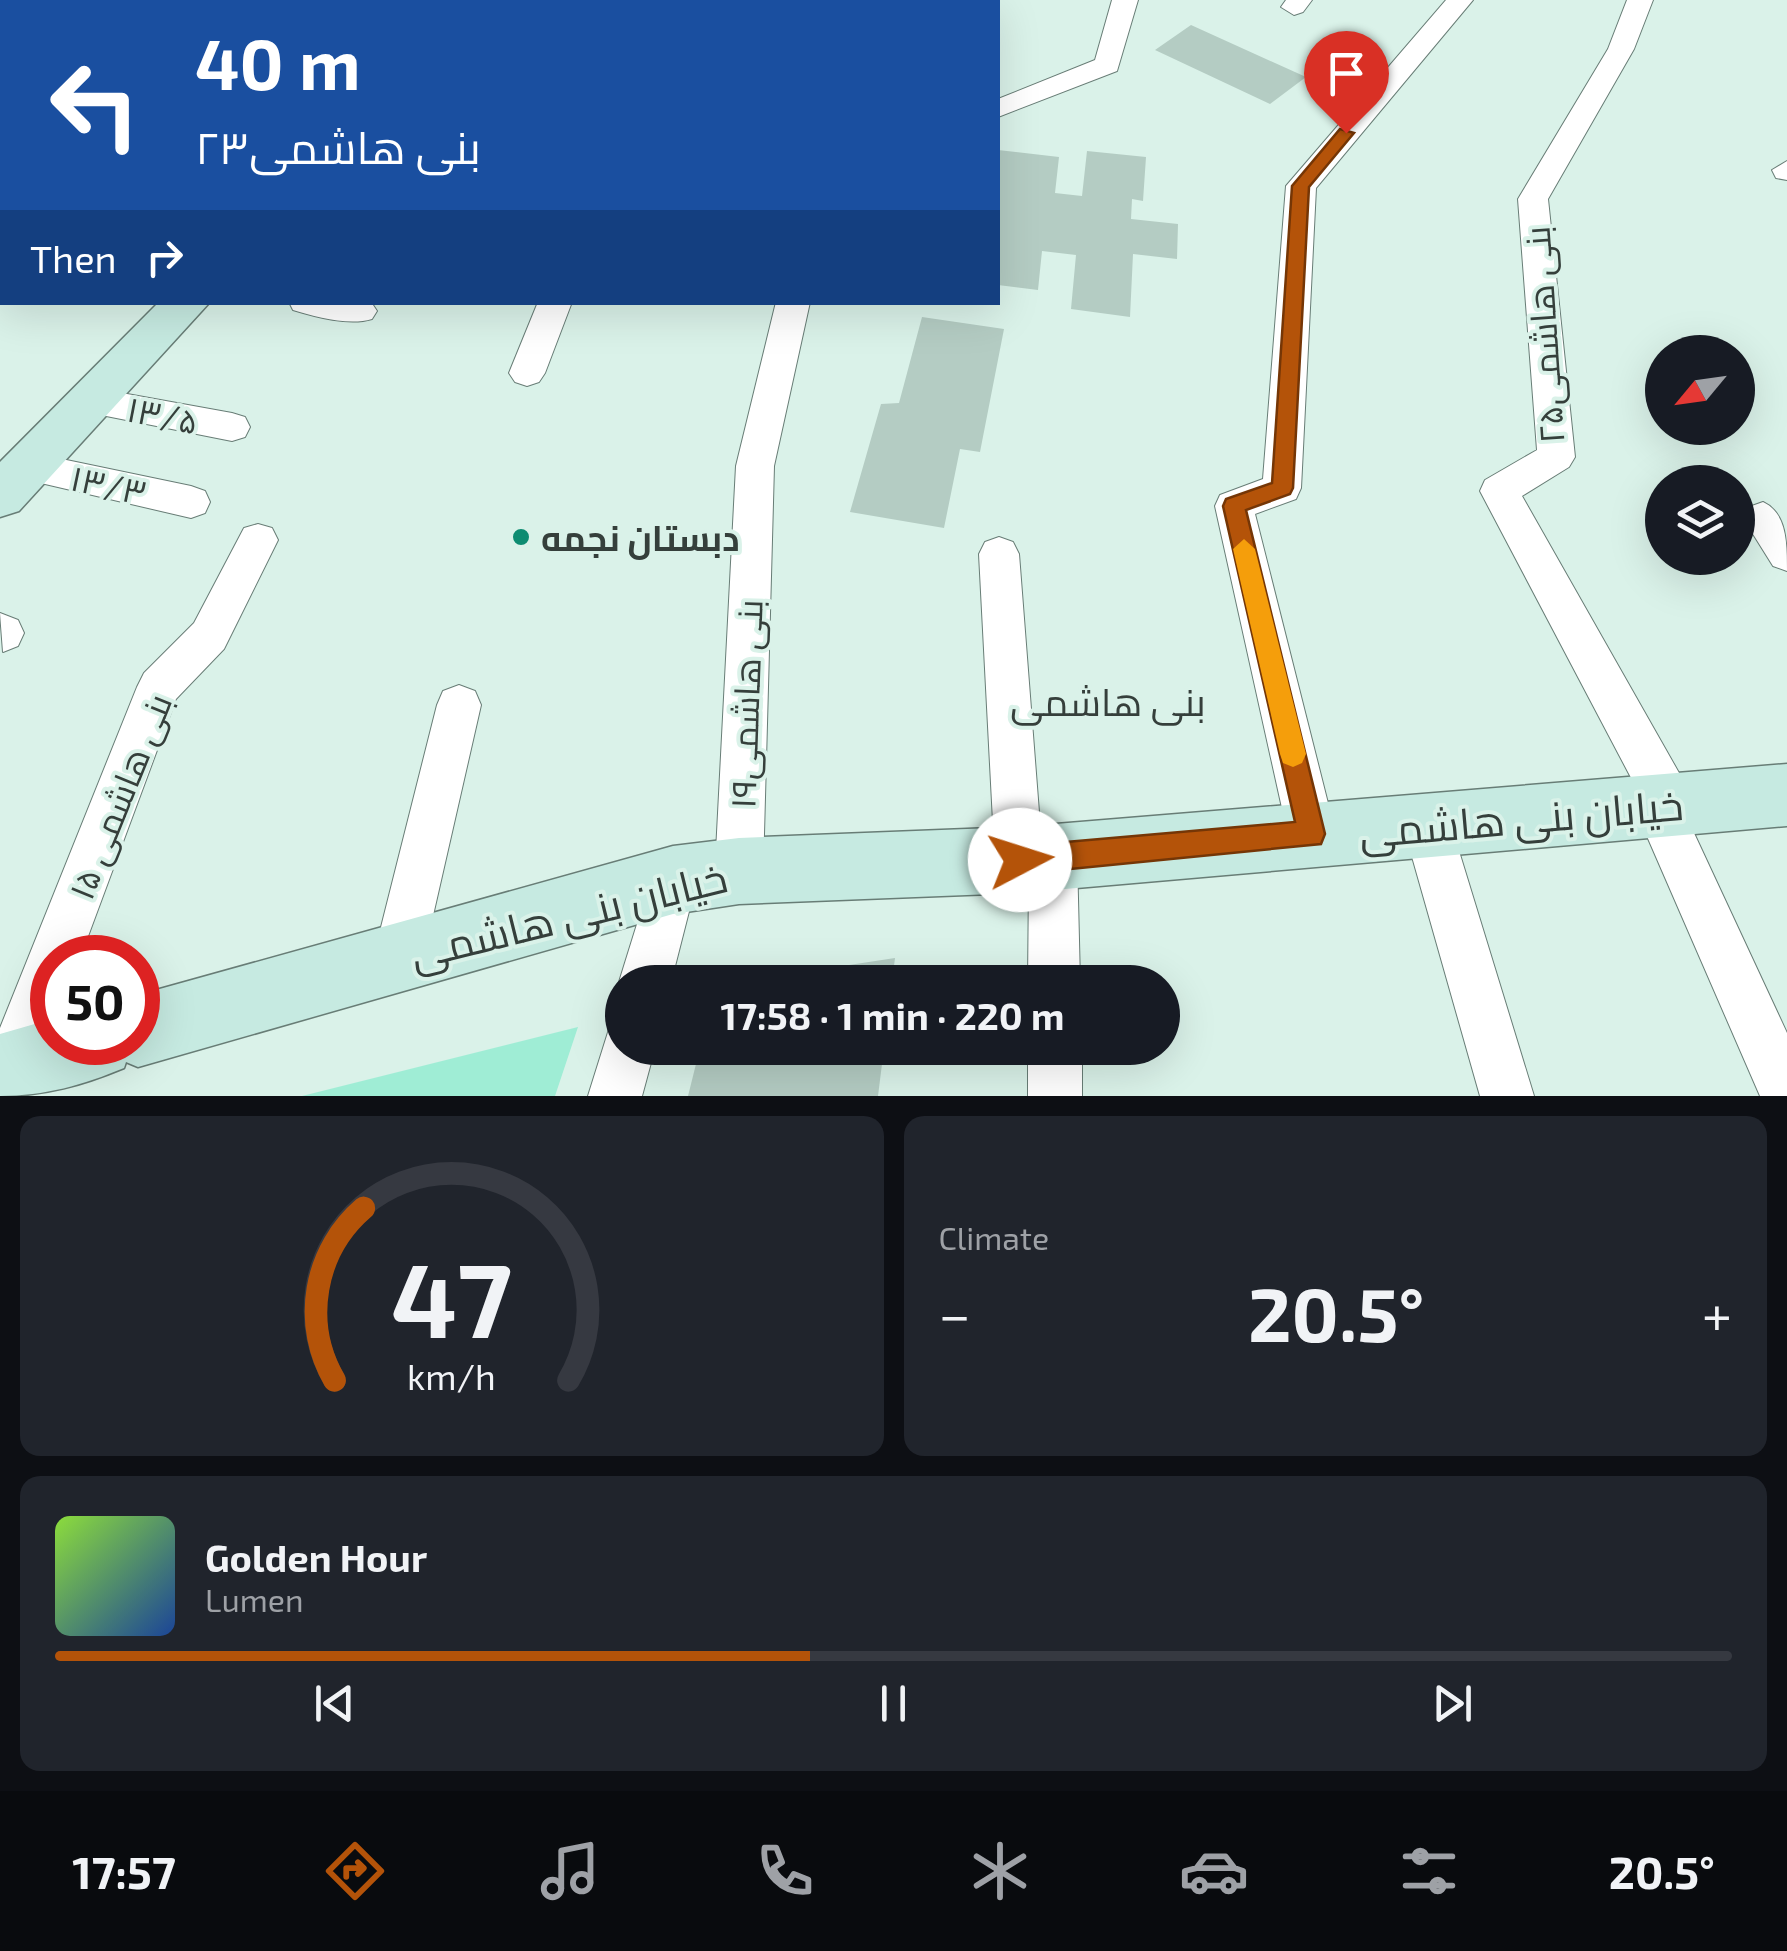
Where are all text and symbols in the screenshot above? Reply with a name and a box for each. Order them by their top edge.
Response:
text: 40 m [195,20,361,104]
pin [1304,31,1389,134]
icon: left [30,40,160,170]
icon: arrive [1319,46,1374,101]
text: بنی هاشمی۲۳ [195,119,481,173]
street label: بنی هاشمی۲۵ [1514,225,1574,445]
icon: right [137,230,192,285]
text: Then [30,235,117,281]
north arrow [1645,335,1755,445]
map controls [1645,335,1755,575]
street label: ۱۳/۵ [124,387,202,441]
street label: ۱۳/۳ [67,456,151,512]
button: layers [1645,465,1755,575]
place label: دبستان نجمه [541,516,740,560]
marker: دبستان نجمه [510,526,532,548]
street label: بنی هاشمی۱۹ [720,599,772,809]
district label: بنی هاشمی [1010,678,1206,726]
street label: ۱۵ بنی هاشمی [59,687,181,906]
street label: خیابان بنی هاشمی [1357,778,1685,858]
position arrow [968,808,1072,912]
street label: خیابان بنی هاشمی [404,850,732,980]
speed limit sign: 50 [30,935,160,1065]
text: 17:58 · 1 min · 220 m [720,992,1065,1038]
text: Climate [939,1218,1049,1256]
text: 47 [391,1234,512,1359]
text: 20.5° [1248,1267,1424,1357]
text: − [939,1280,971,1346]
text: + [1702,1280,1732,1346]
text: km/h [407,1354,496,1397]
text: Golden Hour [205,1534,427,1580]
text: Lumen [205,1580,304,1618]
icon: previous [307,1676,362,1731]
icon: pause [866,1676,921,1731]
icon: next [1425,1676,1480,1731]
icon: directions [320,1836,390,1906]
icon: music [535,1836,605,1906]
icon: phone [750,1836,820,1906]
icon: climate [965,1836,1035,1906]
icon: car [1179,1836,1249,1906]
icon: filters [1394,1836,1464,1906]
text: 17:57 [72,1844,176,1898]
text: 20.5° [1609,1844,1715,1898]

